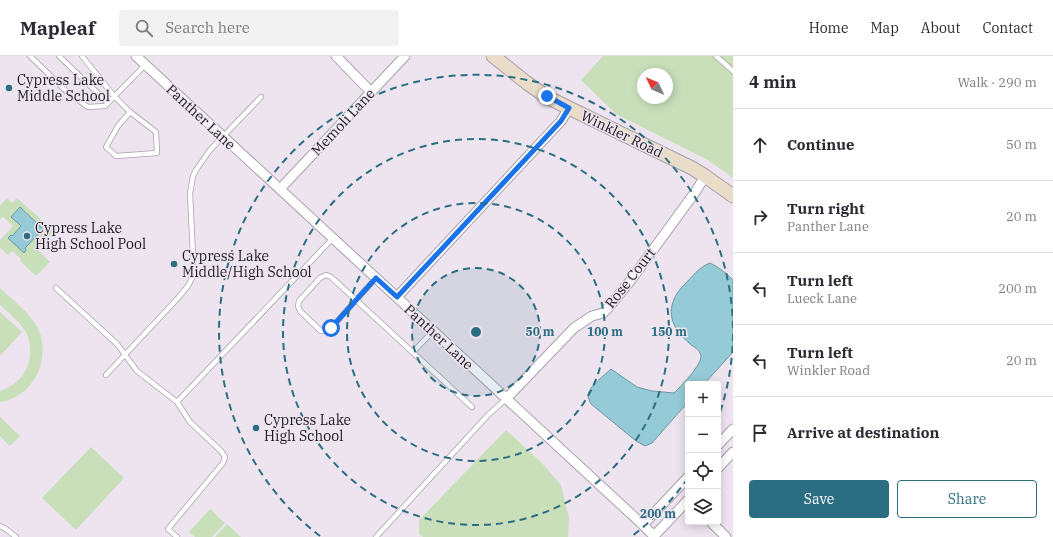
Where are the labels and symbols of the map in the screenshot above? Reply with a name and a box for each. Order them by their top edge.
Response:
north arrow [637,68,673,104]
place label: Cypress Lake Middle School [17,71,110,105]
street label: Panther Lane [163,80,239,154]
marker: Cypress Lake Middle School [4,83,14,93]
street label: Memoli Lane [307,85,379,159]
route end [538,87,556,105]
street label: Winkler Road [578,106,667,162]
place label: Cypress Lake High School Pool [35,219,146,253]
marker: Cypress Lake High School Pool [22,231,32,241]
street label: Rose Court [601,244,659,312]
place label: Cypress Lake Middle/High School [182,247,312,281]
marker: Cypress Lake Middle/High School [169,259,179,269]
street label: Panther Lane [401,300,477,374]
route start [322,319,340,337]
text: 50 m [526,324,555,339]
text: 100 m [587,324,623,339]
text: 150 m [651,324,687,339]
centre of rings [469,325,483,339]
place label: Cypress Lake High School [264,411,351,445]
marker: Cypress Lake High School [251,423,261,433]
text: 200 m [640,506,676,521]

